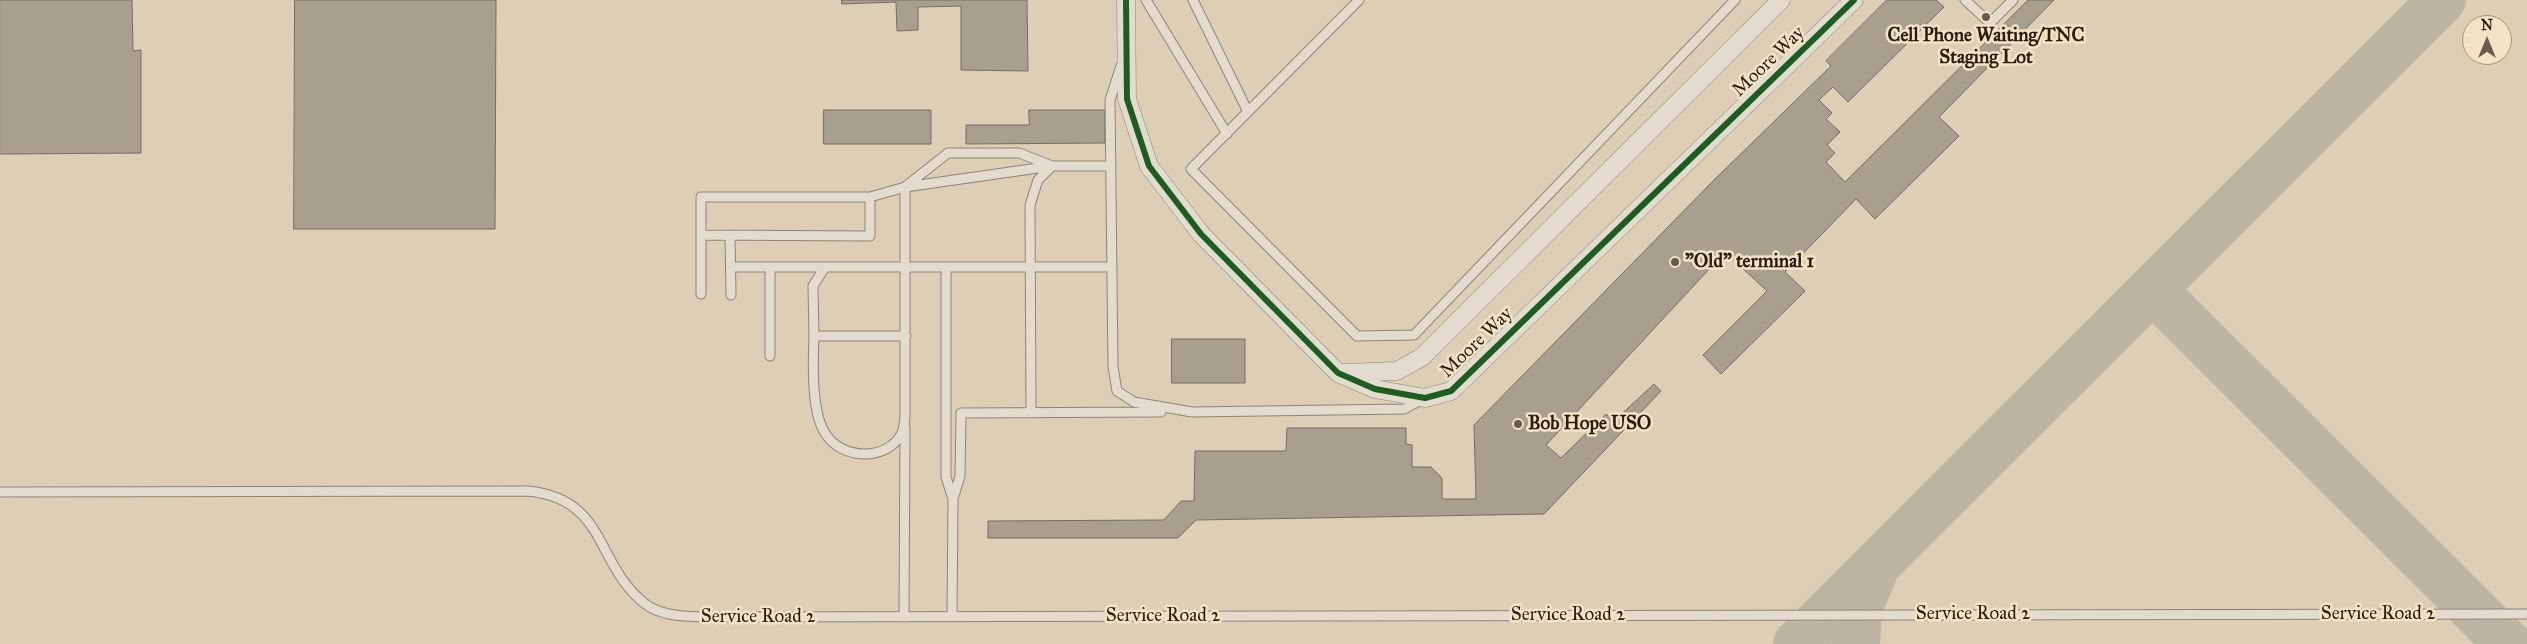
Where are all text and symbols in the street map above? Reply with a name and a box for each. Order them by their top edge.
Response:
marker: Cell Phone Waiting/TNC Staging Lot [1980,11,1992,23]
north arrow [2462,15,2512,65]
text: N [2481,17,2493,34]
street label: Moore Way [1728,22,1810,102]
place label: Cell Phone Waiting/TNC Staging Lot [1887,25,2085,69]
place label: "Old" terminal 1 [1685,251,1814,273]
marker: "Old" terminal 1 [1669,256,1681,268]
street label: Moore Way [1436,303,1518,383]
place label: Bob Hope USO [1528,413,1651,435]
marker: Bob Hope USO [1512,418,1524,430]
street label: Service Road 2 [1916,603,2030,625]
street label: Service Road 2 [2321,603,2435,625]
street label: Service Road 2 [1511,604,1625,626]
street label: Service Road 2 [1106,605,1220,627]
street label: Service Road 2 [701,606,815,628]

